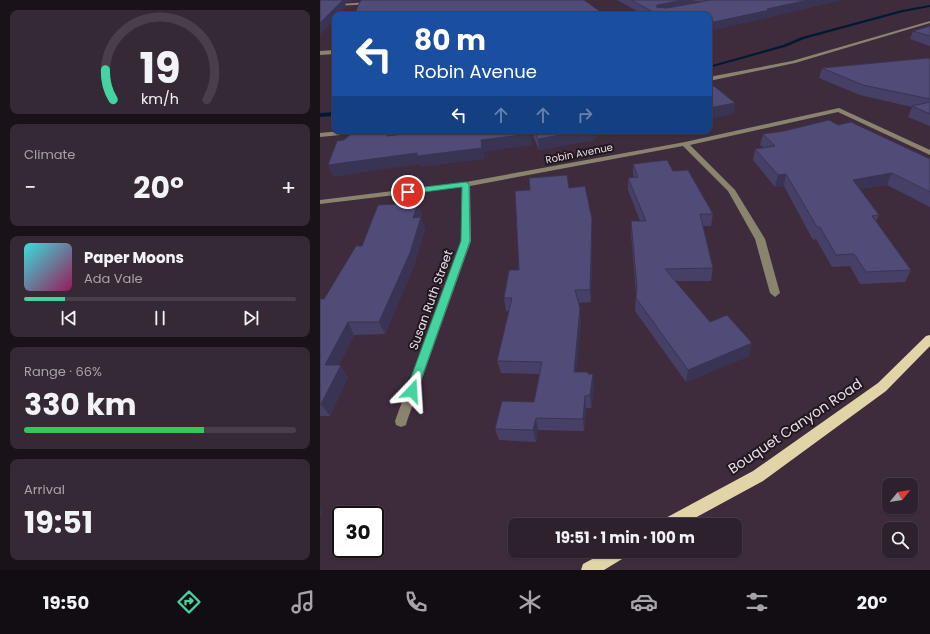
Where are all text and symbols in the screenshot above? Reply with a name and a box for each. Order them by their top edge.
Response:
text: 80 m [414,21,486,60]
icon: left [348,28,400,80]
text: 19 [139,39,181,98]
text: Robin Avenue [414,59,537,84]
text: km/h [141,89,179,109]
icon: left [448,104,470,126]
icon: ahead [490,104,512,126]
icon: ahead [532,104,554,126]
icon: right [574,104,596,126]
street label: Robin Avenue [544,140,614,167]
text: Climate [24,145,75,164]
text: 20° [133,166,184,209]
text: − [24,172,36,203]
text: + [281,172,296,203]
pin [391,175,425,209]
icon: arrive [397,181,419,203]
text: Paper Moons [84,247,184,268]
street label: Susan Ruth Street [405,247,457,352]
text: Ada Vale [84,269,143,288]
icon: previous [58,307,80,329]
icon: pause [149,307,171,329]
icon: next [240,307,262,329]
text: Range · 66% [24,362,102,381]
position arrow [391,370,433,412]
street label: Bouquet Canyon Road [724,374,866,478]
text: 330 km [24,383,137,426]
north arrow [882,478,918,514]
map controls [882,478,918,558]
text: Arrival [24,480,65,499]
text: 19:51 [24,501,93,544]
speed limit sign: 30 [332,506,384,558]
button: search [882,522,918,558]
text: 19:51 · 1 min · 100 m [555,527,695,548]
icon: directions [175,588,203,616]
icon: music [289,588,317,616]
icon: phone [402,588,430,616]
icon: climate [516,588,544,616]
icon: car [630,588,658,616]
icon: filters [743,588,771,616]
text: 19:50 [43,590,89,615]
text: 20° [857,590,887,615]

